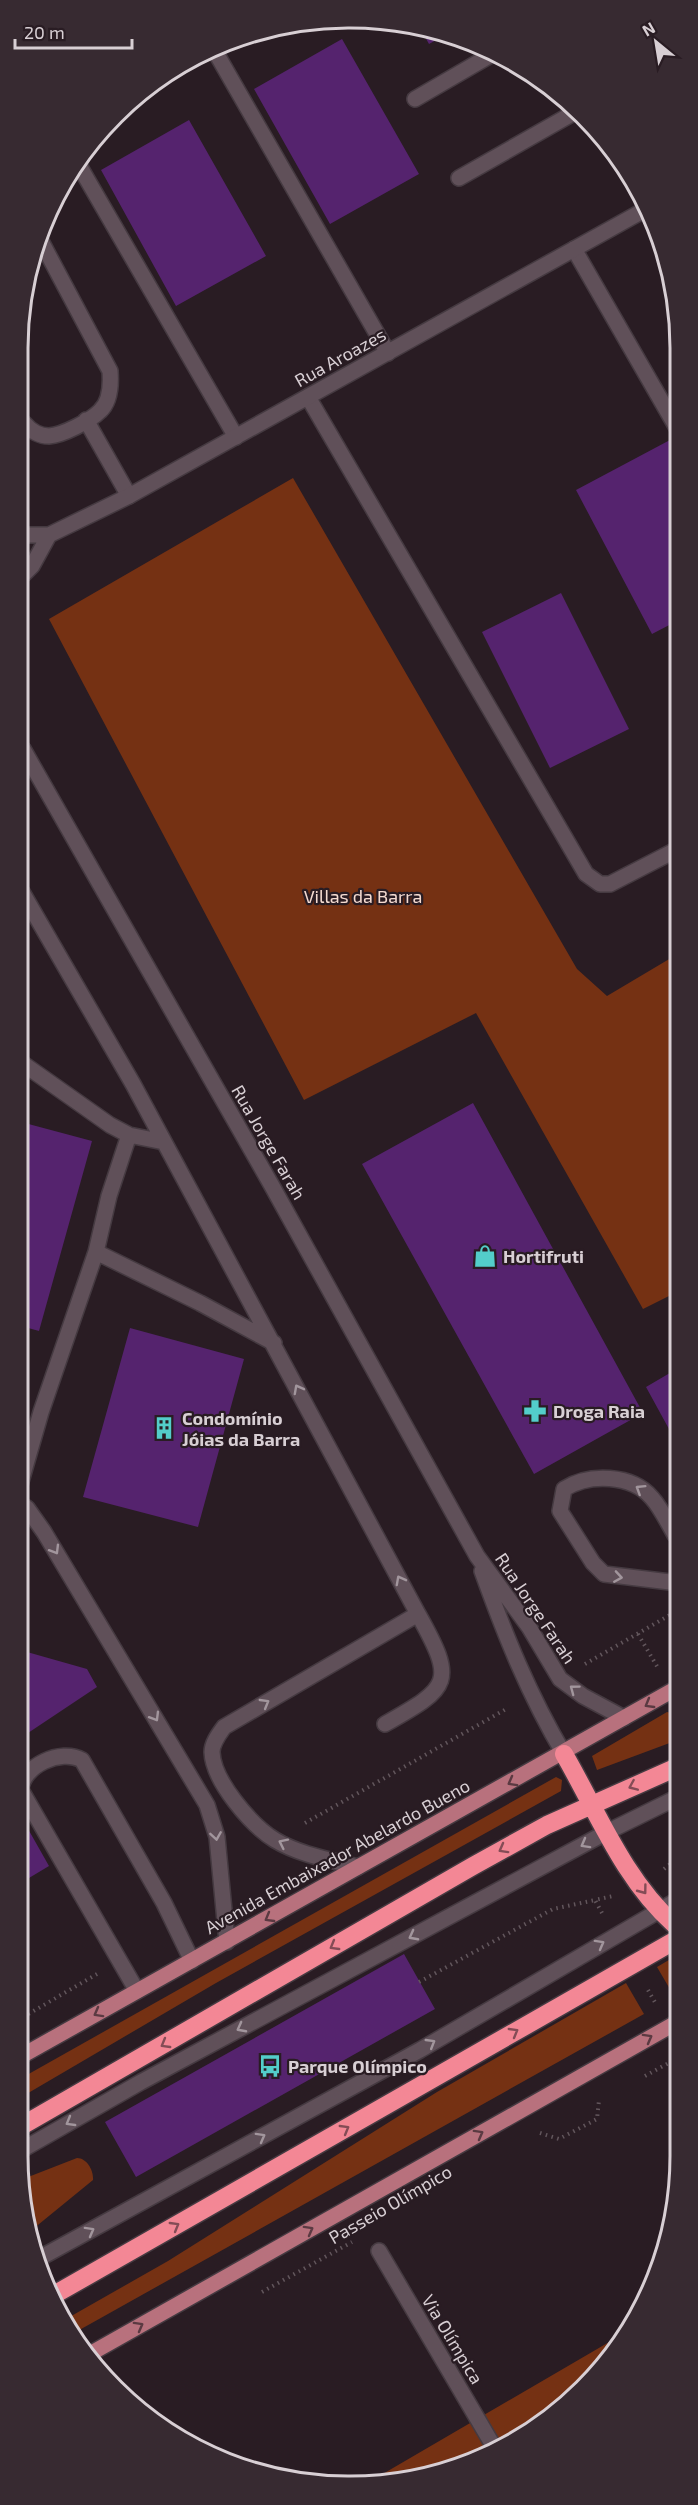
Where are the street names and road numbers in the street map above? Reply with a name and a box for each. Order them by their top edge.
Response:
street label: Rua Aroazes [290,323,390,391]
street label: Rua Jorge Farah [227,1081,311,1203]
street label: Rua Jorge Farah [491,1548,581,1668]
street label: Avenida Embaixador Abelardo Bueno [201,1774,473,1938]
street label: Passeio Olímpico [325,2160,455,2248]
street label: Via Olímpica [418,2290,488,2388]

